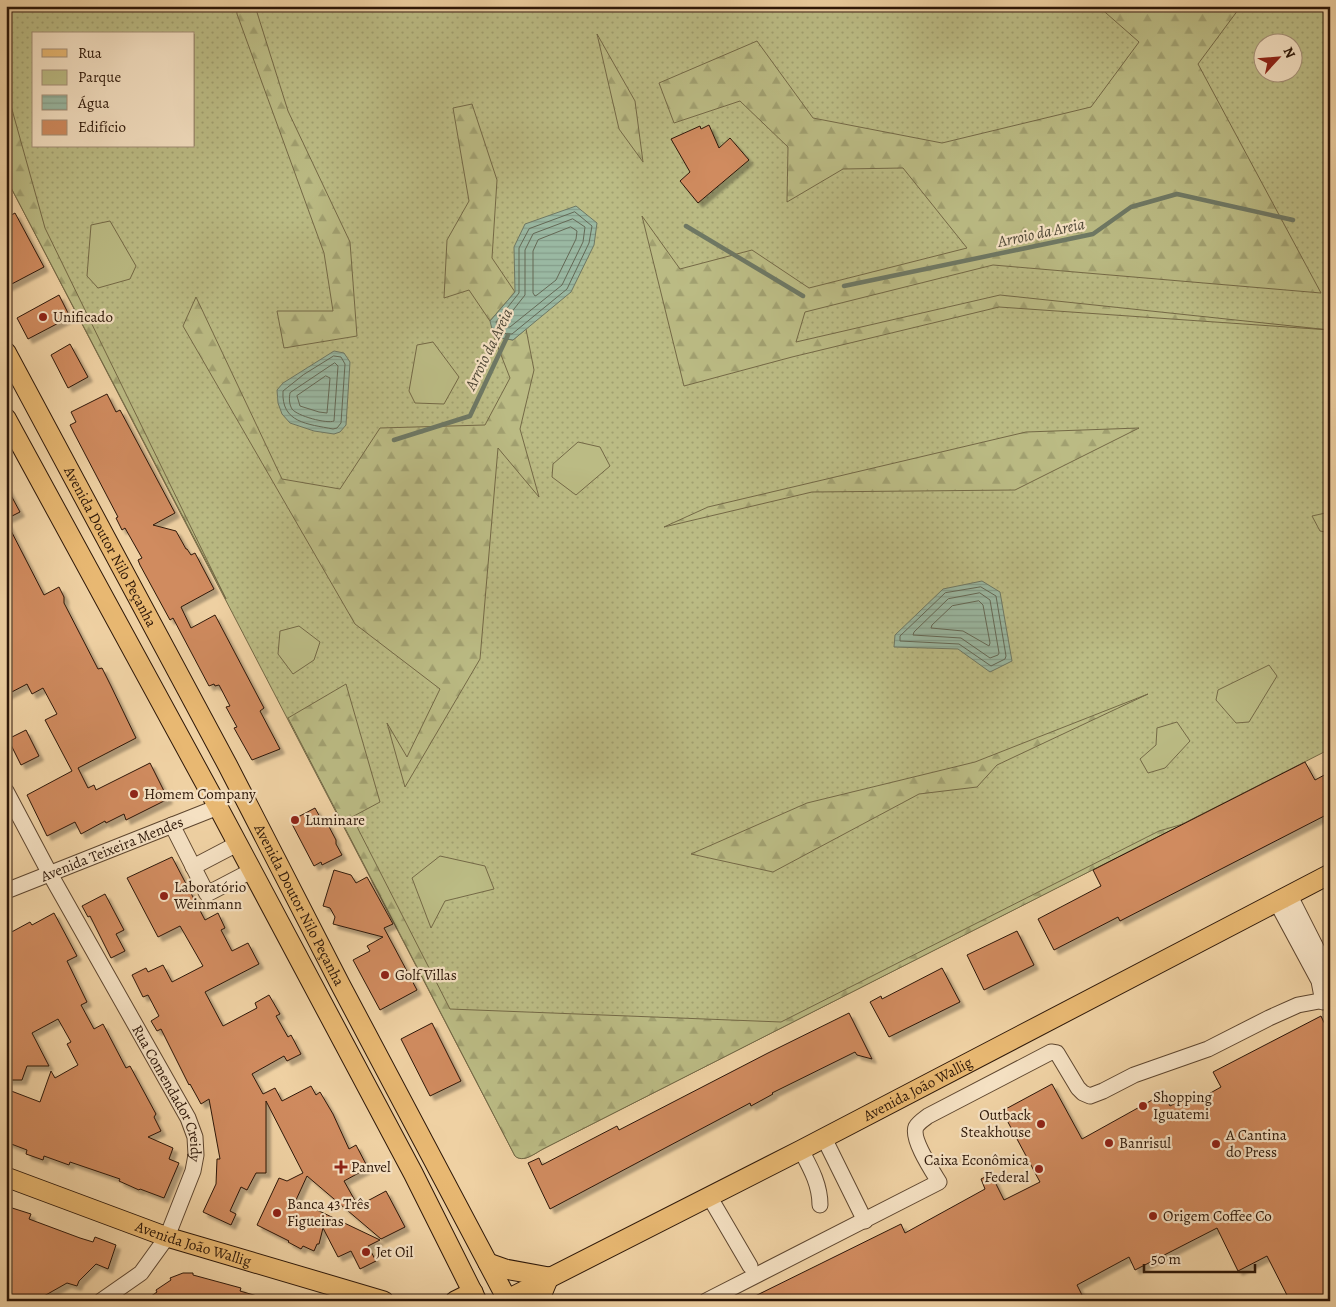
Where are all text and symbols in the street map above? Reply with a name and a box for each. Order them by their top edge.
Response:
legend [32,32,195,148]
north arrow [1254,32,1304,82]
text: Rua [78,43,102,63]
text: N [1278,44,1300,61]
text: Parque [78,67,121,87]
text: Água [77,93,109,113]
text: Edifício [78,117,126,137]
water label: Arroio da Areia [995,213,1087,253]
water label: Arroio da Areia [459,304,518,395]
place label: Unificado [53,307,113,327]
marker: Unificado [37,311,49,323]
street label: Avenida Doutor Nilo Peçanha [59,462,162,630]
place label: Homem Company [144,784,256,804]
marker: Homem Company [128,788,140,800]
place label: Luminare [305,810,365,830]
street label: Avenida Teixeira Mendes [37,812,186,887]
marker: Luminare [289,814,301,826]
street label: Avenida Doutor Nilo Peçanha [249,820,349,989]
place label: Laboratório Weinmann [173,877,246,914]
marker: Laboratório Weinmann [158,890,170,902]
place label: Golf Villas [395,965,457,985]
marker: Golf Villas [379,969,391,981]
street label: Rua Comendador Creidy [127,1021,206,1164]
street label: Avenida João Wallig [859,1052,976,1126]
place label: Shopping Iguatemi [1153,1087,1213,1124]
marker: Shopping Iguatemi [1137,1100,1149,1112]
place label: Outback Steakhouse [961,1105,1032,1142]
marker: Outback Steakhouse [1035,1118,1047,1130]
place label: A Cantina do Press [1225,1125,1287,1162]
place label: Banrisul [1119,1133,1171,1153]
marker: Banrisul [1103,1137,1115,1149]
marker: A Cantina do Press [1210,1138,1222,1150]
place label: Caixa Econômica Federal [924,1150,1029,1187]
place label: Panvel [351,1157,391,1177]
marker: Panvel [335,1161,347,1173]
marker: Caixa Econômica Federal [1033,1163,1045,1175]
place label: Banca 43 Três Figueiras [287,1194,369,1231]
place label: Origem Coffee Co [1163,1206,1272,1226]
marker: Banca 43 Três Figueiras [271,1207,283,1219]
marker: Origem Coffee Co [1147,1210,1159,1222]
street label: Avenida João Wallig [132,1216,254,1271]
place label: Jet Oil [376,1242,414,1262]
scale bar [1144,1242,1255,1274]
marker: Jet Oil [360,1246,372,1258]
text: 50 m [1151,1249,1181,1269]

